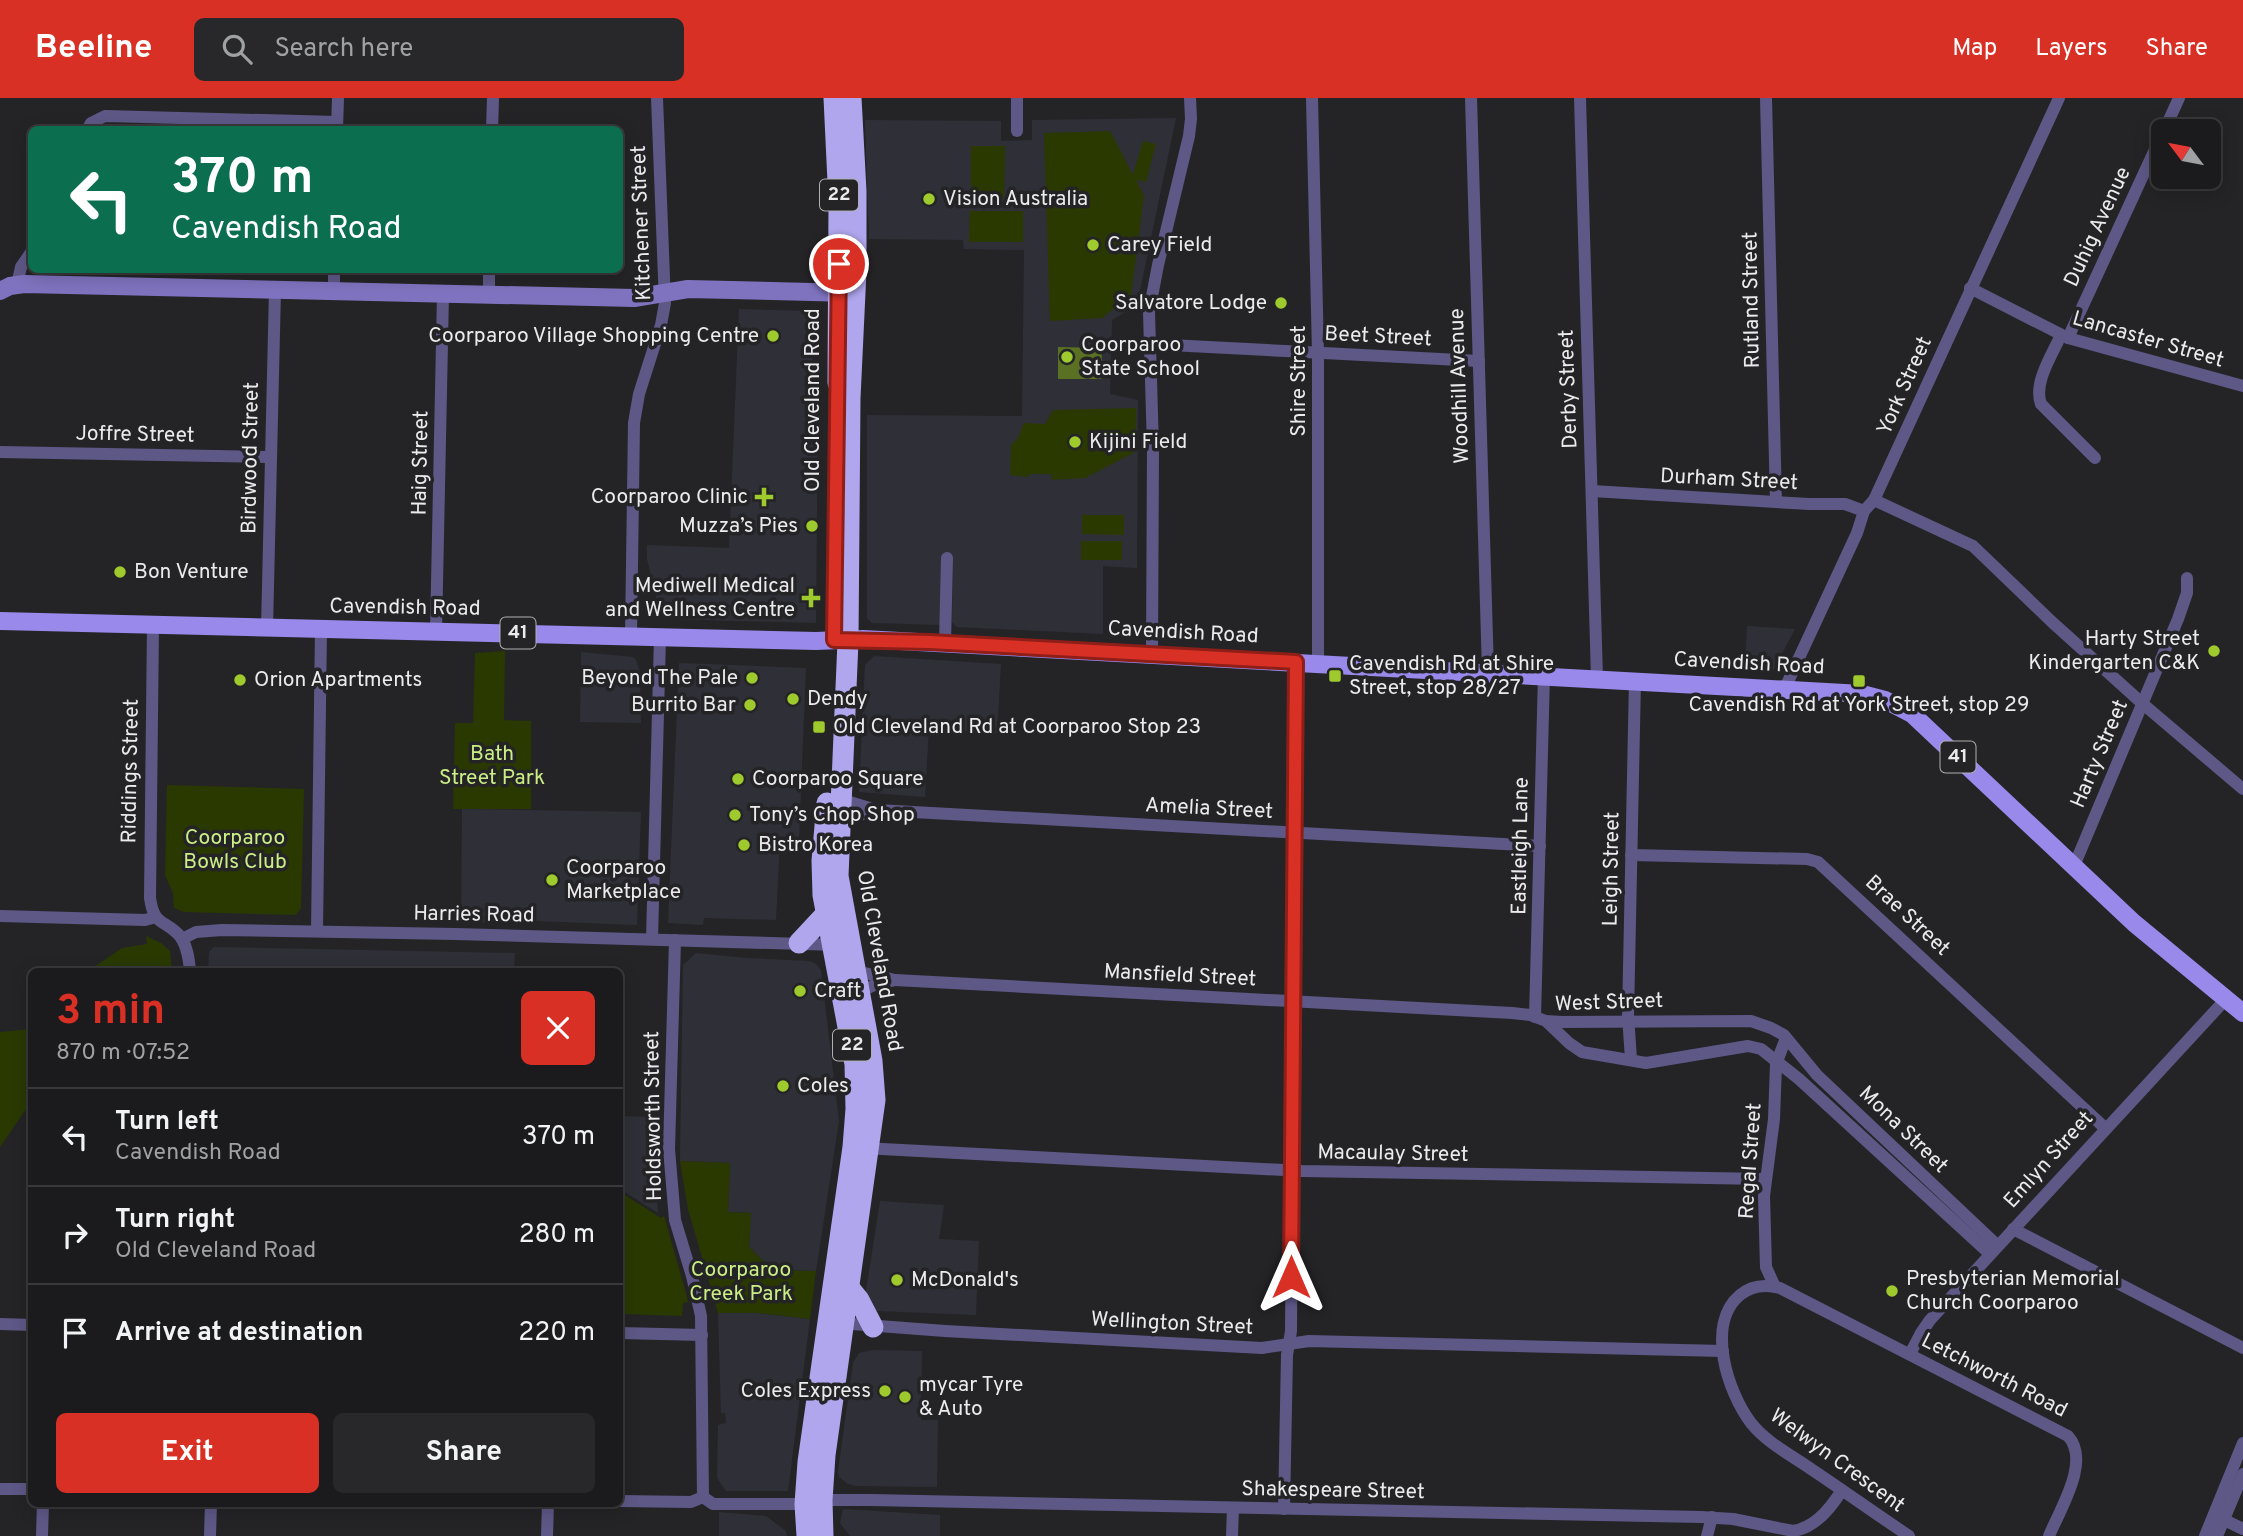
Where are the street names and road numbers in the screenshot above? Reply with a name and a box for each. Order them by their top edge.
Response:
street label: Kitchener Street [626,145,658,301]
street label: Duhig Avenue [2058,163,2138,291]
road number: 22 [820,180,858,211]
street label: Rutland Street [1737,232,1767,368]
street label: Lancaster Street [2069,305,2227,375]
street label: Old Cleveland Road [800,308,827,492]
street label: Woodhill Avenue [1444,308,1476,464]
street label: Beet Street [1324,321,1432,353]
street label: Shire Street [1286,325,1313,437]
street label: Derby Street [1553,329,1585,449]
street label: York Street [1871,333,1939,439]
street label: Birdwood Street [236,382,266,534]
street label: Haig Street [407,410,435,516]
street label: Joffre Street [75,420,195,450]
street label: Durham Street [1659,463,1799,497]
street label: Cavendish Road [329,593,481,623]
street label: Cavendish Road [1107,616,1259,650]
road number: 41 [500,618,536,648]
street label: Cavendish Road [1673,647,1825,681]
street label: Harty Street [2065,696,2135,812]
street label: Riddings Street [116,698,146,844]
road number: 41 [1940,742,1976,772]
street label: Eastleigh Lane [1506,777,1536,915]
street label: Amelia Street [1144,792,1274,826]
street label: Leigh Street [1598,811,1626,927]
street label: Old Cleveland Road [850,868,908,1054]
street label: Brae Street [1859,870,1955,962]
street label: Harries Road [413,900,535,930]
street label: Mansfield Street [1103,959,1257,993]
street label: West Street [1554,988,1664,1018]
road number: 22 [833,1029,871,1060]
street label: Holdsworth Street [639,1031,669,1201]
street label: Mona Street [1853,1081,1953,1179]
street label: Regal Street [1733,1102,1769,1220]
street label: Emlyn Street [1998,1106,2100,1214]
street label: Macaulay Street [1317,1139,1469,1169]
street label: Wellington Street [1090,1306,1254,1342]
street label: Letchworth Road [1916,1328,2072,1424]
street label: Welwyn Crescent [1764,1403,1910,1519]
street label: Shakespeare Street [1241,1476,1425,1506]

